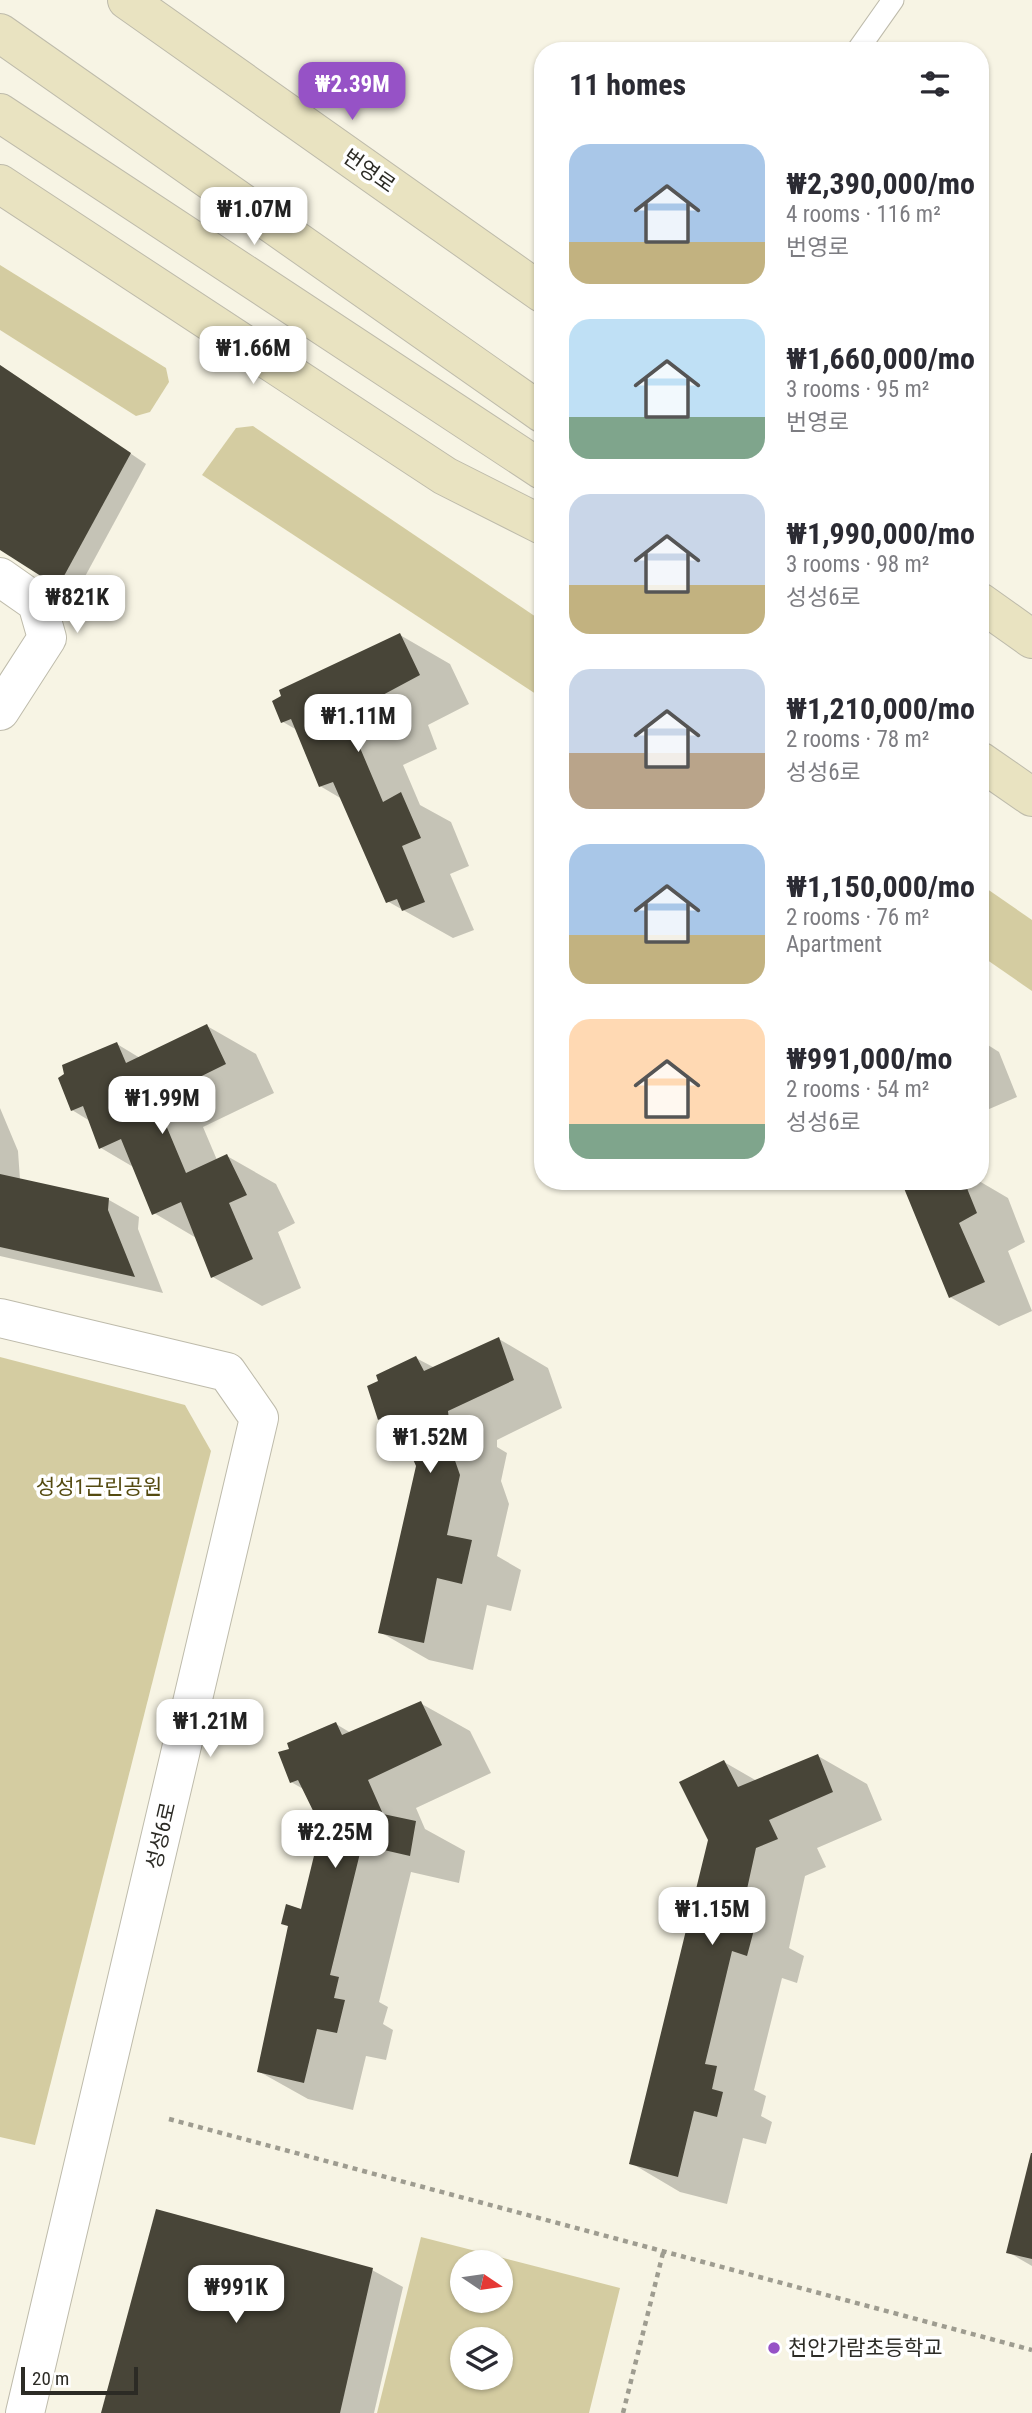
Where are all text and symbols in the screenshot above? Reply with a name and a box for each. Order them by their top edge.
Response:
pin: ₩2.39M [295,62,409,122]
icon: filters [916,65,954,103]
text: 11 homes [569,67,686,102]
text: ₩2.39M [314,71,390,98]
street label: 번영로 [338,145,400,197]
text: ₩2,390,000/mo [786,166,975,201]
icon: home [625,172,709,256]
pin: ₩1.07M [197,188,311,247]
text: ₩1.07M [216,196,292,223]
text: 4 rooms · 116 m² [786,201,941,228]
text: 번영로 [786,234,849,261]
pin: ₩1.66M [196,326,310,386]
text: ₩1.66M [215,335,291,362]
text: ₩1,660,000/mo [786,341,975,376]
icon: home [625,347,709,431]
text: 3 rooms · 95 m² [786,376,929,403]
text: 번영로 [786,409,849,436]
text: ₩1,990,000/mo [786,516,975,551]
icon: home [625,522,709,606]
text: 3 rooms · 98 m² [786,551,929,578]
pin: ₩821K [28,576,126,635]
text: ₩821K [45,584,109,611]
text: 성성6로 [786,584,861,611]
text: ₩1,210,000/mo [786,691,975,726]
pin: ₩1.11M [301,694,415,754]
icon: home [625,697,709,781]
text: ₩1.11M [320,703,396,730]
text: 2 rooms · 78 m² [786,726,929,753]
text: 성성6로 [786,759,861,786]
text: ₩1,150,000/mo [786,869,975,904]
icon: home [625,872,709,956]
text: 2 rooms · 76 m² [786,904,929,931]
text: Apartment [786,931,882,958]
text: ₩991,000/mo [786,1041,953,1076]
icon: home [625,1047,709,1131]
pin: ₩1.99M [105,1076,219,1136]
text: 2 rooms · 54 m² [786,1076,929,1103]
text: ₩1.99M [124,1085,200,1112]
text: 성성6로 [786,1109,861,1136]
pin: ₩1.52M [373,1416,487,1475]
text: ₩1.52M [392,1424,468,1451]
park label: 성성1근린공원 [36,1475,162,1499]
pin: ₩1.21M [153,1700,267,1759]
text: ₩1.21M [172,1708,248,1735]
street label: 성성6로 [142,1800,180,1872]
pin: ₩2.25M [278,1811,392,1870]
text: ₩2.25M [297,1819,373,1846]
pin: ₩1.15M [655,1888,769,1947]
text: ₩1.15M [674,1896,750,1923]
north arrow [450,2250,513,2314]
map controls [450,2250,513,2390]
pin: ₩991K [187,2266,285,2325]
text: ₩991K [204,2274,268,2301]
button: layers [450,2327,513,2390]
place label: 천안가람초등학교 [788,2336,943,2360]
marker: 천안가람초등학교 [766,2340,782,2356]
scale bar [21,2364,138,2396]
text: 20 m [32,2367,69,2390]

